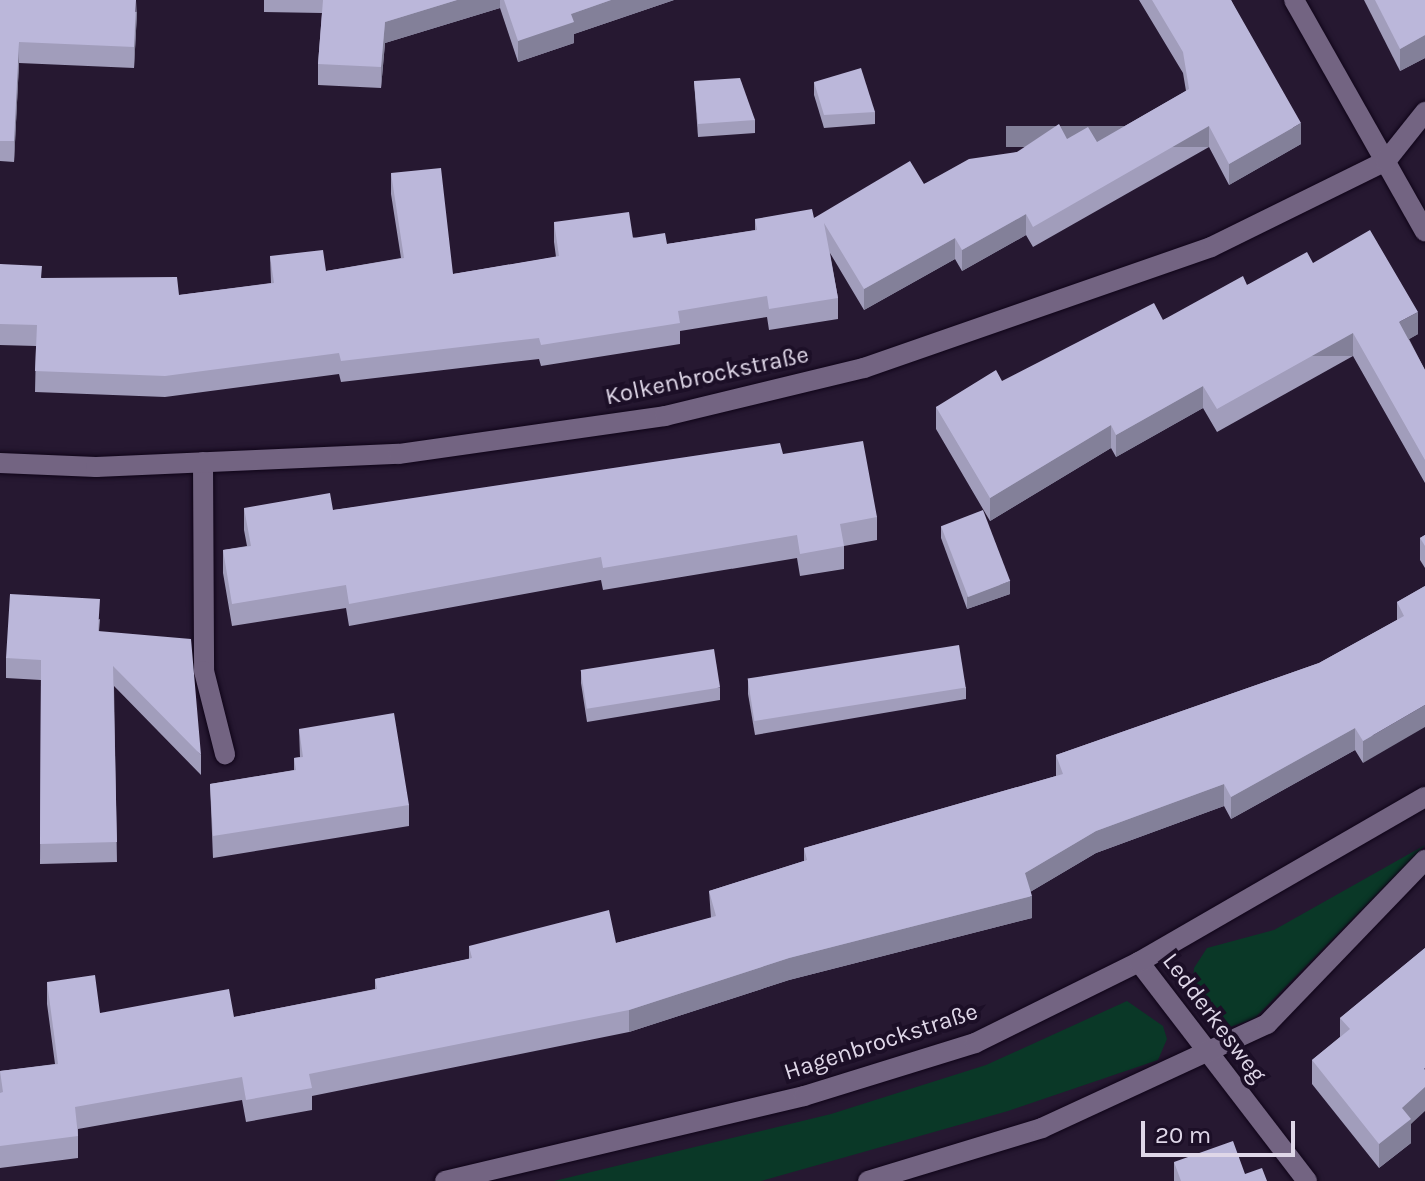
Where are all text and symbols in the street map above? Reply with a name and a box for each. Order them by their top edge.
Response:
street label: Kolkenbrockstraße [603,340,811,412]
street label: Ledderkesweg [1156,948,1272,1088]
street label: Hagenbrockstraße [780,997,982,1087]
scale bar [1145,1105,1299,1155]
text: 20 m [1155,1121,1211,1149]

